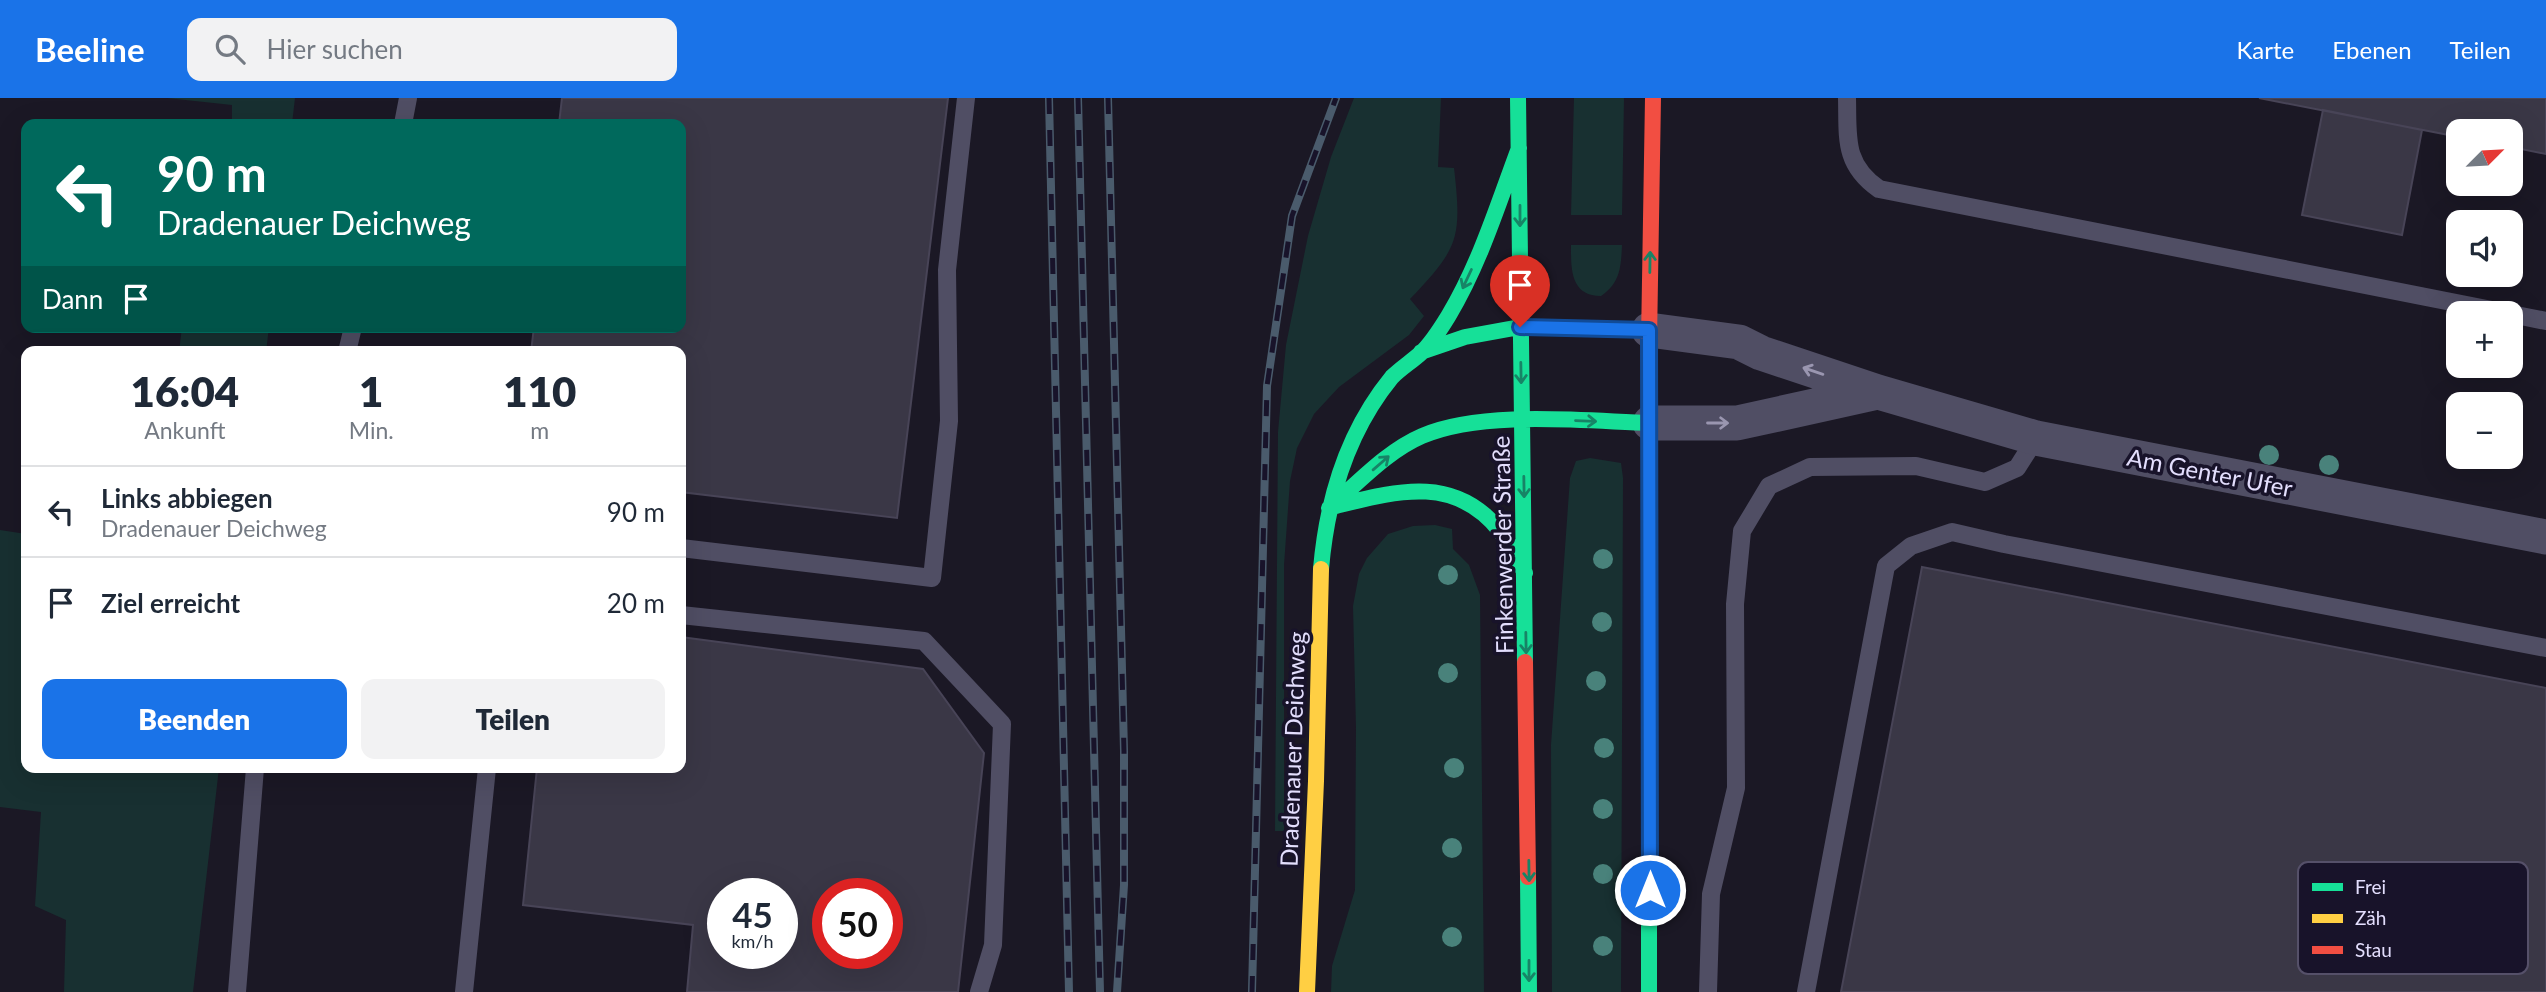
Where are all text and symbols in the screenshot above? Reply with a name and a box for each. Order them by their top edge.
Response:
search box [187,18,677,81]
text: Beeline [35,29,145,69]
icon: search [211,30,249,68]
text: Hier suchen [267,33,403,65]
text: Karte [2237,35,2294,64]
text: Ebenen [2332,35,2412,64]
text: Teilen [2450,35,2511,64]
north arrow [2446,119,2524,196]
map controls [2446,119,2523,469]
text: 90 m [157,144,267,202]
icon: left [42,147,133,238]
text: Dradenauer Deichweg [157,203,471,242]
one-way arrow [1513,204,1527,227]
button: sound [2446,210,2523,287]
one-way arrow [1643,251,1657,274]
pin [1490,255,1550,327]
icon: arrive [1501,266,1539,304]
one-way arrow [1460,268,1473,290]
icon: arrive [117,280,155,318]
text: Dann [42,283,103,315]
button: + [2446,301,2523,378]
one-way arrow [1514,361,1528,384]
one-way arrow [1803,364,1825,376]
text: 16:04 [131,366,239,416]
text: 1 [359,366,383,416]
text: 110 [503,366,576,416]
button: − [2446,392,2523,469]
one-way arrow [1574,414,1597,428]
text: Ankunft [144,416,226,444]
text: Min. [349,416,394,444]
text: m [530,416,549,444]
one-way arrow [1707,416,1730,430]
street label: Finkenwerder Straße [1486,436,1518,654]
street label: Am Genter Ufer [2125,442,2295,502]
one-way arrow [1372,455,1390,471]
one-way arrow [1517,475,1530,498]
text: Links abbiegen [101,482,273,514]
icon: left [42,493,80,531]
text: 90 m [607,496,665,528]
text: Dradenauer Deichweg [101,514,327,542]
icon: arrive [42,584,80,622]
text: Ziel erreicht [101,587,240,619]
text: 20 m [607,587,665,619]
street label: Dradenauer Deichweg [1273,631,1311,867]
one-way arrow [1520,631,1533,654]
button: Beenden [42,679,347,759]
button: Teilen [361,679,665,759]
position arrow [1613,853,1687,927]
one-way arrow [1522,859,1536,882]
legend [2298,862,2528,974]
text: Frei [2355,875,2386,898]
speed limit sign: 50 [812,878,903,969]
text: 45 [732,893,773,935]
text: Zäh [2355,906,2386,929]
text: km/h [731,930,774,952]
text: Stau [2355,938,2392,961]
one-way arrow [1522,960,1536,983]

